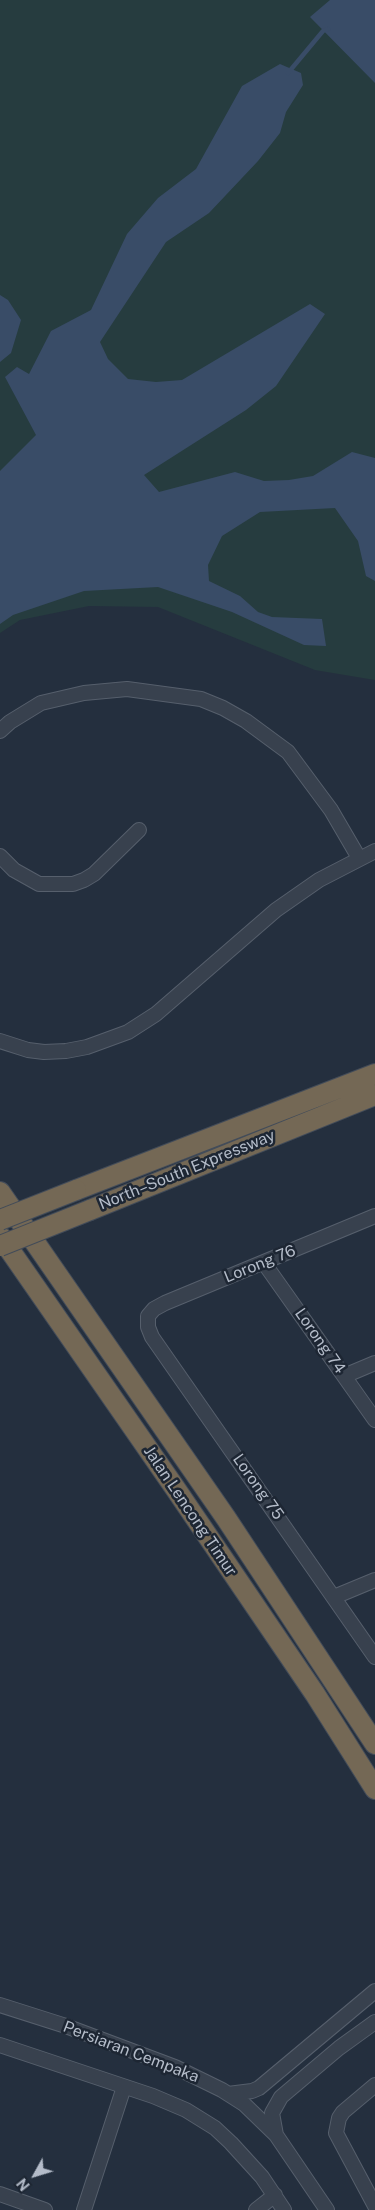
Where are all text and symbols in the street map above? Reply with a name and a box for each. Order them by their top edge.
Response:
street label: North–South Expressway [96,1126,278,1214]
street label: Lorong 76 [221,1241,299,1287]
street label: Lorong 74 [290,1305,350,1377]
street label: Jalan Lencong Timur [139,1442,241,1580]
street label: Lorong 75 [228,1450,288,1524]
street label: Persiaran Cempaka [60,2017,202,2087]
north arrow [10,2150,60,2200]
text: N [14,2175,33,2194]

